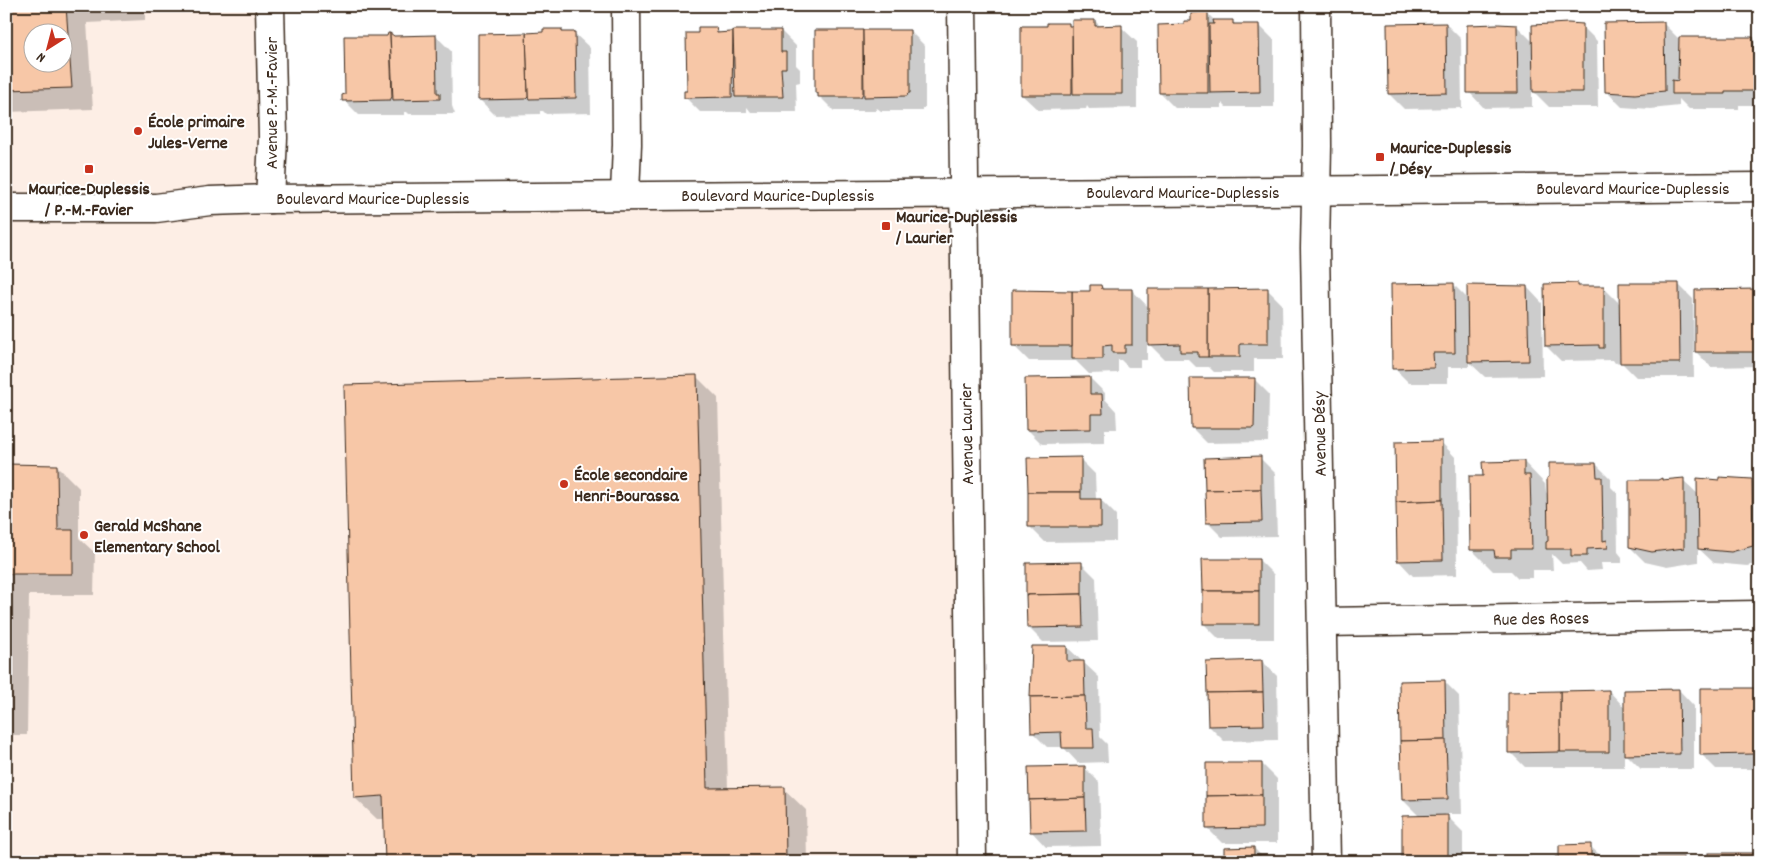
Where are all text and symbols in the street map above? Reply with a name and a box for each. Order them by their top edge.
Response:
north arrow [22,22,72,72]
street label: Avenue P.-M.-Favier [261,37,286,169]
text: N [33,47,50,67]
place label: École primaire Jules-Verne [148,111,245,157]
marker: École primaire Jules-Verne [132,125,144,137]
place label: Maurice-Duplessis / Désy [1389,137,1512,183]
marker: Maurice-Duplessis / Désy [1374,151,1386,163]
marker: Maurice-Duplessis / P.-M.-Favier [83,163,95,175]
place label: Maurice-Duplessis / P.-M.-Favier [28,178,150,224]
street label: Boulevard Maurice-Duplessis [1536,178,1730,203]
street label: Boulevard Maurice-Duplessis [1086,182,1280,207]
street label: Boulevard Maurice-Duplessis [681,185,875,210]
street label: Boulevard Maurice-Duplessis [276,188,470,213]
place label: Maurice-Duplessis / Laurier [895,206,1018,252]
marker: Maurice-Duplessis / Laurier [880,220,892,232]
street label: Avenue Laurier [955,383,982,485]
street label: Avenue Désy [1308,390,1335,477]
place label: École secondaire Henri-Bourassa [574,464,688,510]
marker: École secondaire Henri-Bourassa [558,478,570,490]
place label: Gerald McShane Elementary School [94,515,221,561]
marker: Gerald McShane Elementary School [78,529,90,541]
street label: Rue des Roses [1493,607,1589,634]

